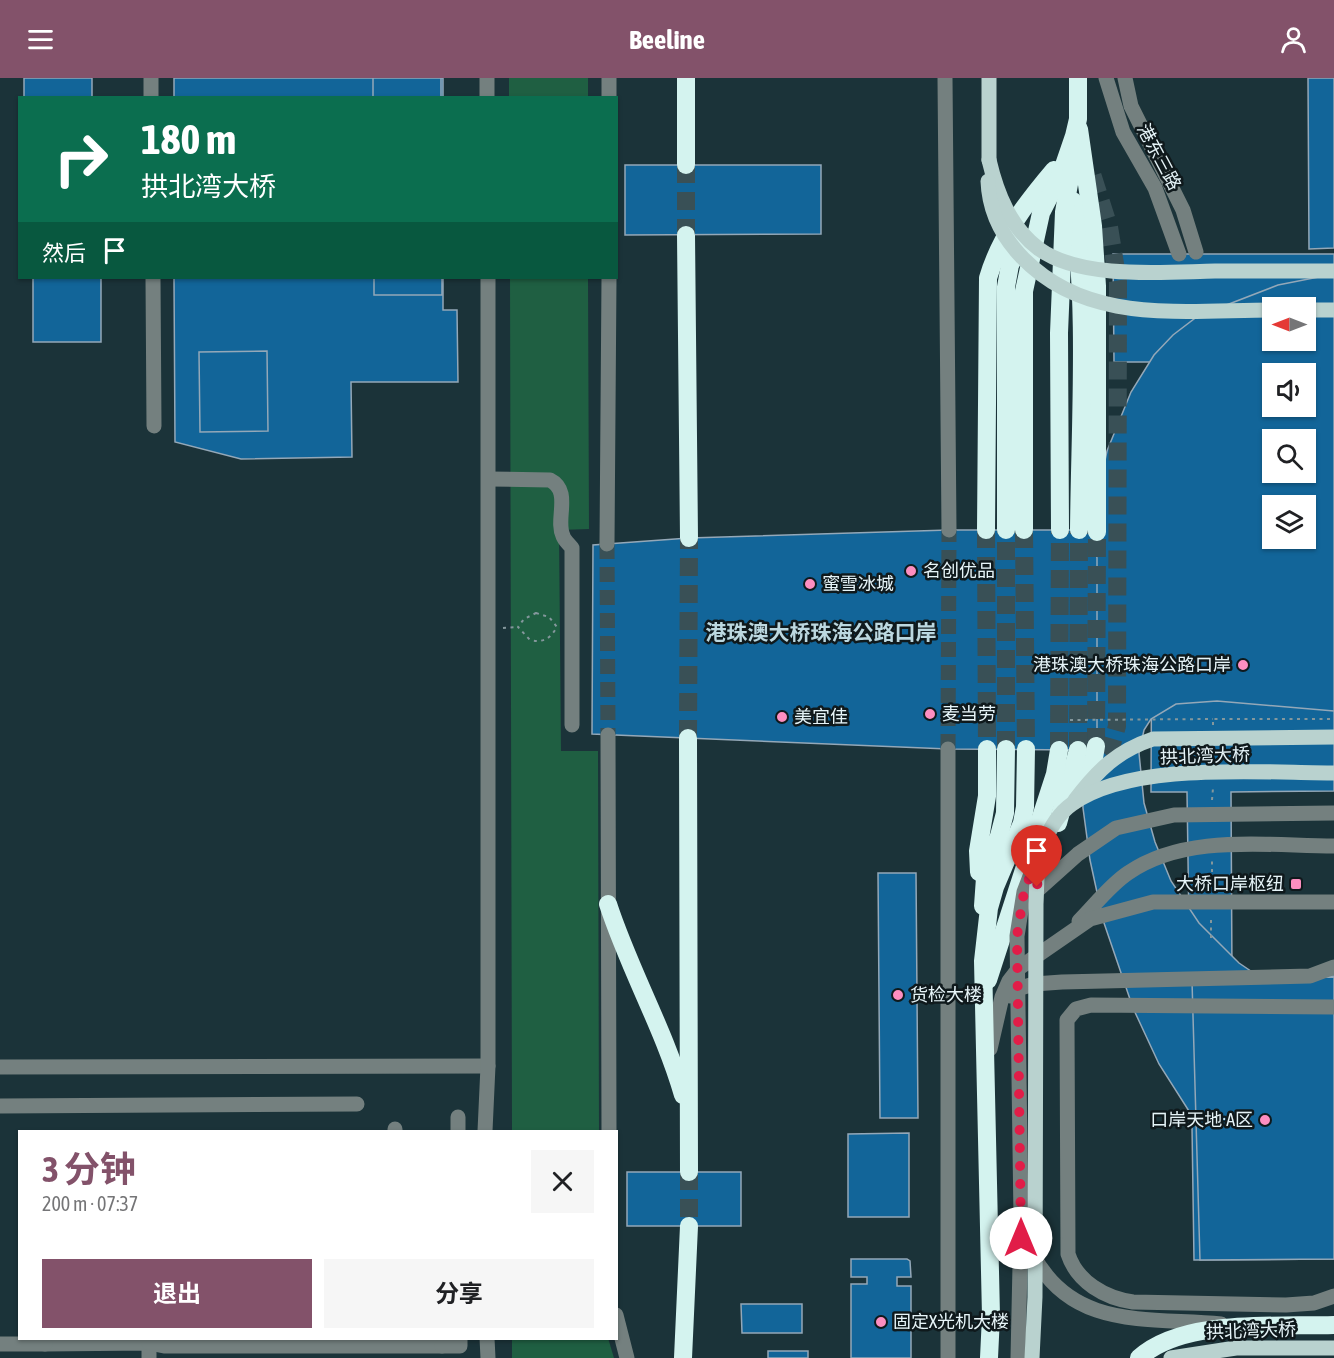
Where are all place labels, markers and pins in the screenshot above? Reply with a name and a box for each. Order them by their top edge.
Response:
place label: 名创优品 [923,560,995,581]
marker: 名创优品 [904,564,918,578]
place label: 蜜雪冰城 [822,573,894,594]
marker: 蜜雪冰城 [803,577,817,591]
place label: 港珠澳大桥珠海公路口岸 [1033,654,1231,675]
marker: 港珠澳大桥珠海公路口岸 [1236,658,1250,672]
place label: 麦当劳 [942,703,996,724]
place label: 美宜佳 [794,706,848,727]
marker: 麦当劳 [923,707,937,721]
marker: 美宜佳 [775,710,789,724]
pin [1011,825,1062,887]
place label: 大桥口岸枢纽 [1176,873,1284,894]
marker: 大桥口岸枢纽 [1289,877,1303,891]
place label: 货检大楼 [910,984,982,1005]
marker: 货检大楼 [891,988,905,1002]
place label: 口岸天地·A区 [1150,1109,1253,1130]
marker: 口岸天地·A区 [1258,1113,1272,1127]
place label: 固定X光机大楼 [893,1311,1009,1332]
marker: 固定X光机大楼 [874,1315,888,1329]

